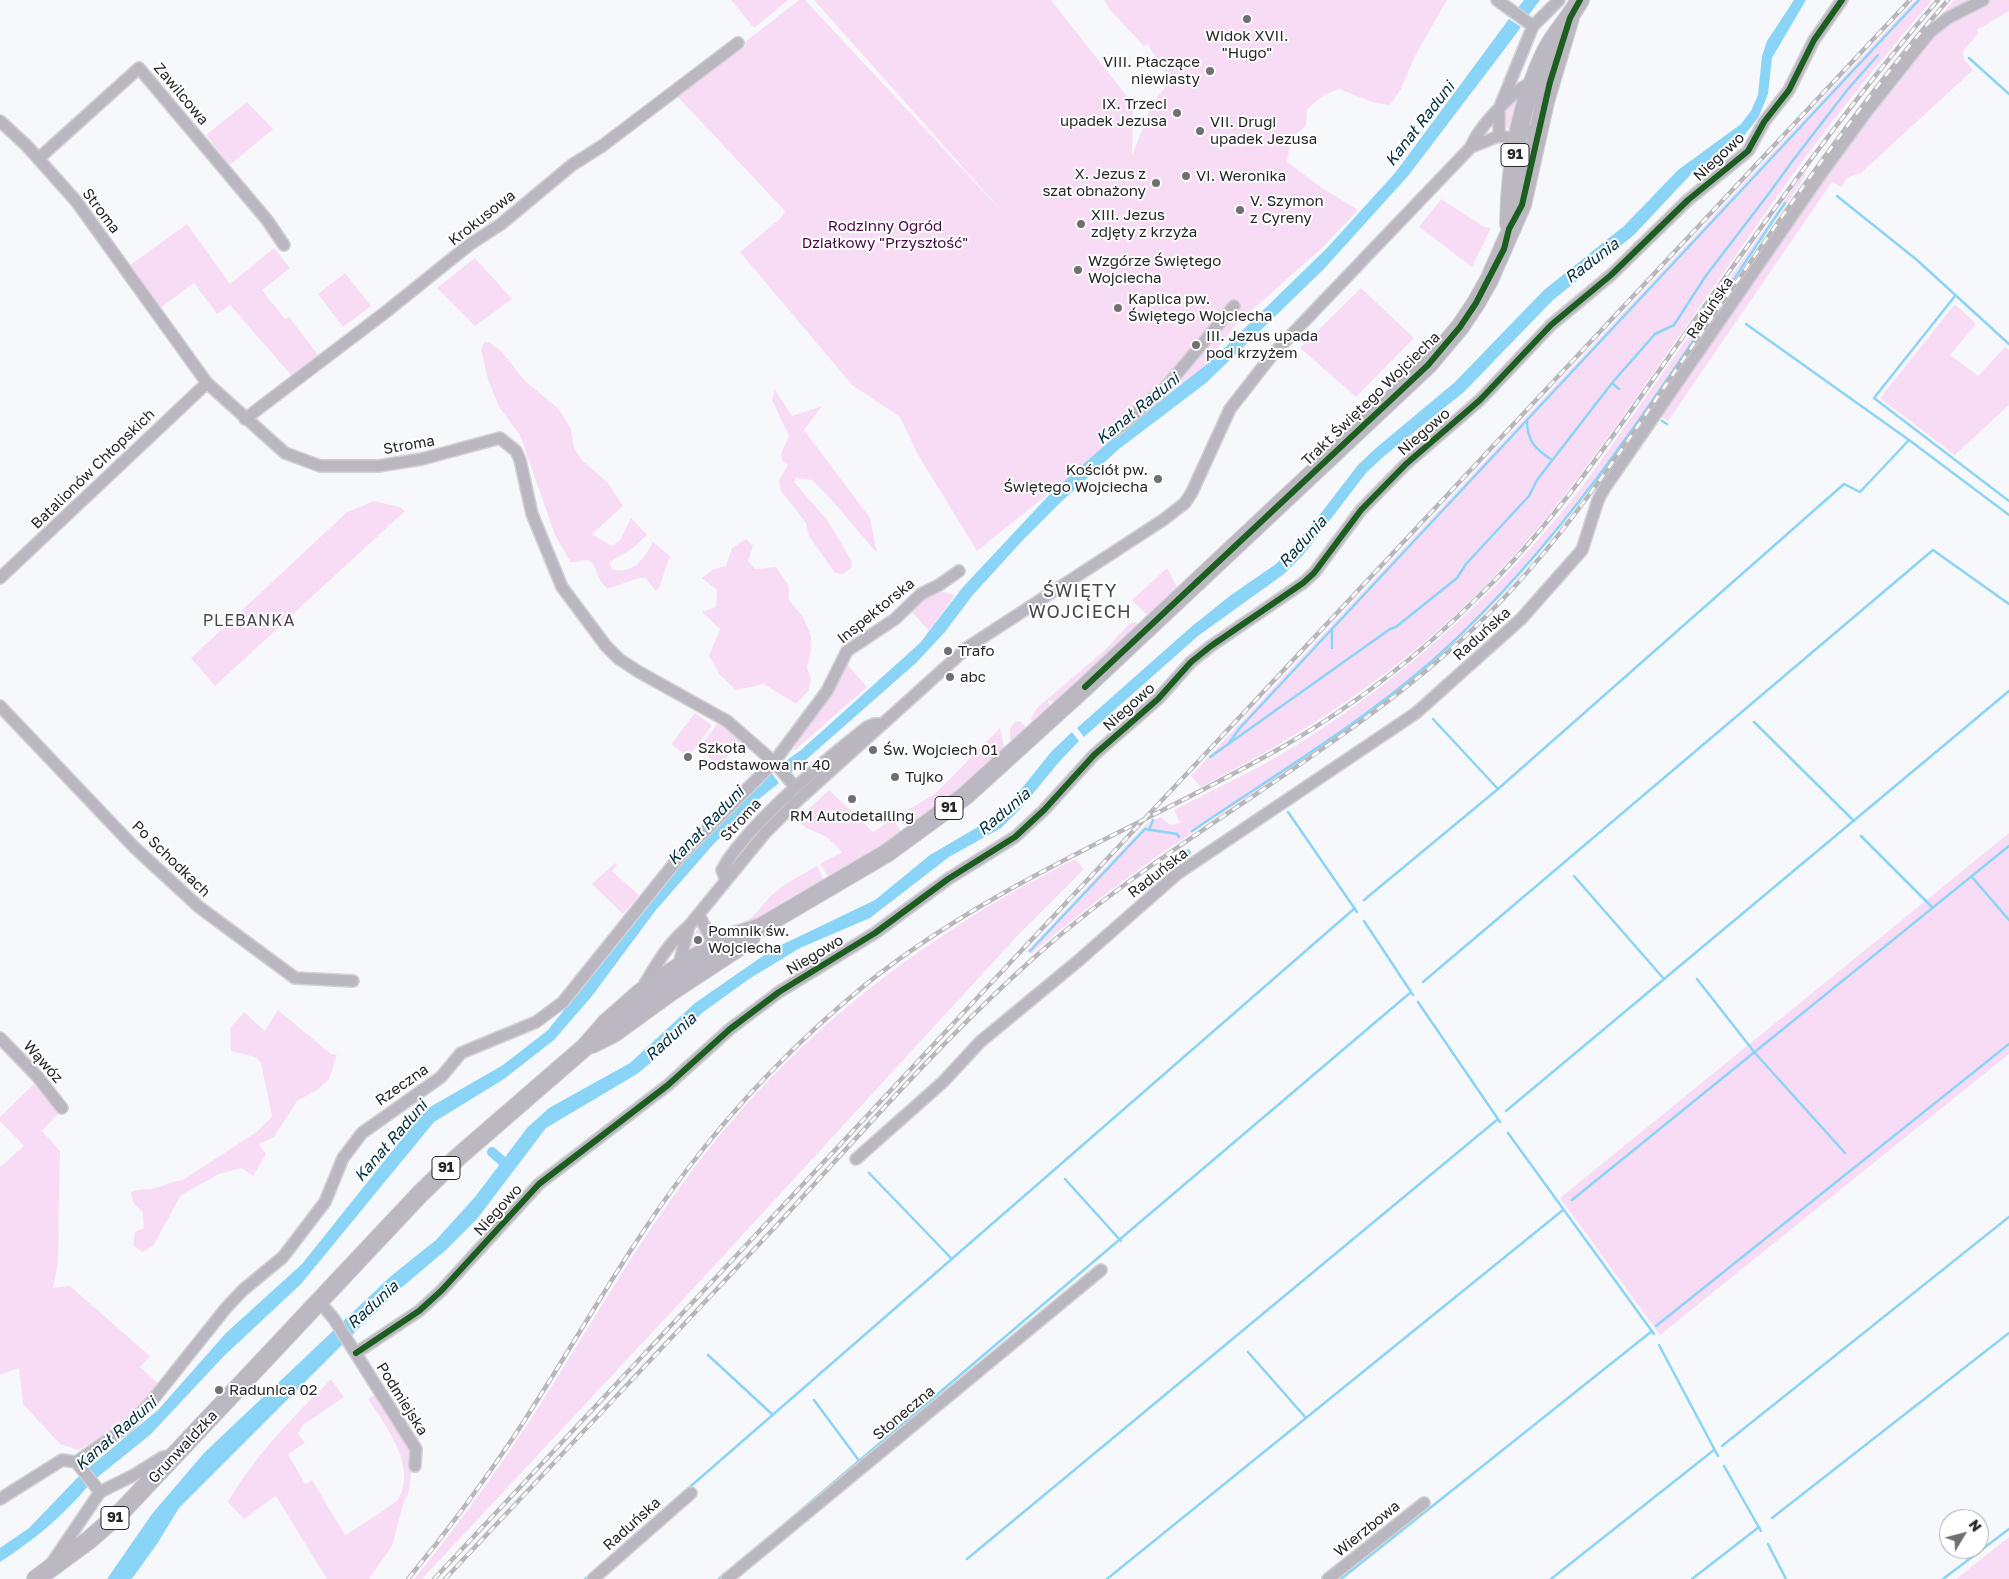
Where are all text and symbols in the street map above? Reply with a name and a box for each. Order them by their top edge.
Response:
marker: Widok XVII. "Hugo" [1241,13,1253,25]
place label: Widok XVII. "Hugo" [1206,27,1288,62]
place label: VIII. Płaczące niewiasty [1103,53,1200,88]
street label: Zawilcowa [150,59,212,129]
marker: VIII. Płaczące niewiasty [1204,65,1216,77]
water label: Kanał Raduni [1381,78,1459,170]
place label: IX. Trzeci upadek Jezusa [1060,95,1167,130]
marker: IX. Trzeci upadek Jezusa [1171,107,1183,119]
place label: VII. Drugi upadek Jezusa [1210,113,1317,148]
marker: VII. Drugi upadek Jezusa [1194,125,1206,137]
street label: Niegowo [1690,129,1748,185]
road number: 91 [1501,144,1529,166]
place label: X. Jezus z szat obnażony [1042,165,1146,200]
place label: VI. Weronika [1196,167,1286,185]
marker: VI. Weronika [1180,170,1192,182]
marker: X. Jezus z szat obnażony [1150,177,1162,189]
street label: Stroma [78,185,124,237]
street label: Krokusowa [445,186,519,250]
place label: V. Szymon z Cyreny [1250,192,1324,227]
marker: V. Szymon z Cyreny [1234,204,1246,216]
place label: XIII. Jezus zdjęty z krzyża [1091,206,1197,241]
park label: Rodzinny Ogród Działkowy "Przyszłość" [802,217,968,252]
marker: XIII. Jezus zdjęty z krzyża [1075,218,1087,230]
water label: Radunia [1561,235,1623,287]
place label: Wzgórze Świętego Wojciecha [1088,252,1221,287]
marker: Wzgórze Świętego Wojciecha [1072,264,1084,276]
street label: Raduńska [1683,274,1737,342]
place label: Kaplica pw. Świętego Wojciecha [1128,290,1273,325]
marker: Kaplica pw. Świętego Wojciecha [1112,302,1124,314]
place label: III. Jezus upada pod krzyżem [1206,327,1318,362]
street label: Trakt Świętego Wojciecha [1298,328,1444,470]
marker: III. Jezus upada pod krzyżem [1190,339,1202,351]
water label: Kanał Raduni [1092,370,1184,448]
street label: Niegowo [1394,404,1454,460]
street label: Batalionów Chłopskich [27,405,159,533]
street label: Stroma [382,432,436,458]
place label: Kościół pw. Świętego Wojciecha [1003,461,1148,496]
marker: Kościół pw. Świętego Wojciecha [1152,473,1164,485]
water label: Radunia [1275,512,1331,572]
street label: Inspektorska [834,574,918,648]
district label: ŚWIĘTY WOJCIECH [1027,580,1133,622]
street label: Raduńska [1450,604,1514,664]
district label: PLEBANKA [202,611,296,631]
place label: Trafo [958,642,994,660]
marker: Trafo [942,645,954,657]
place label: abc [960,668,986,686]
marker: abc [944,671,956,683]
street label: Niegowo [1099,679,1159,735]
place label: Szkoła Podstawowa nr 40 [698,739,830,774]
place label: Św. Wojciech 01 [883,741,998,759]
marker: Św. Wojciech 01 [867,744,879,756]
marker: Szkoła Podstawowa nr 40 [682,751,694,763]
place label: Tujko [905,768,943,786]
marker: Tujko [889,771,901,783]
water label: Kanał Raduni [664,783,748,869]
water label: Radunia [974,785,1034,839]
marker: RM Autodetailing [846,793,858,805]
street label: Stroma [717,795,765,845]
road number: 91 [935,796,963,820]
place label: RM Autodetailing [790,807,914,825]
street label: Po Schodkach [128,817,214,901]
street label: Raduńska [1125,844,1191,902]
place label: Pomnik św. Wojciecha [708,922,789,957]
street label: Niegowo [783,931,847,979]
marker: Pomnik św. Wojciecha [692,934,704,946]
water label: Radunia [641,1009,701,1065]
street label: Wąwóz [19,1037,67,1087]
street label: Rzeczna [372,1060,432,1110]
water label: Kanał Raduni [350,1096,432,1186]
road number: 91 [432,1156,460,1180]
street label: Niegowo [470,1180,526,1240]
water label: Radunia [343,1277,403,1333]
street label: Podmiejska [372,1359,432,1439]
place label: Radunica 02 [229,1381,317,1399]
street label: Słoneczna [869,1382,939,1444]
marker: Radunica 02 [213,1384,225,1396]
water label: Kanał Raduni [71,1393,161,1475]
street label: Grunwaldzka [145,1407,221,1487]
street label: Raduńska [600,1494,664,1554]
street label: Wierzbowa [1331,1497,1403,1561]
road number: 91 [101,1506,129,1530]
north arrow [1939,1509,1989,1559]
text: N [1966,1516,1986,1535]

